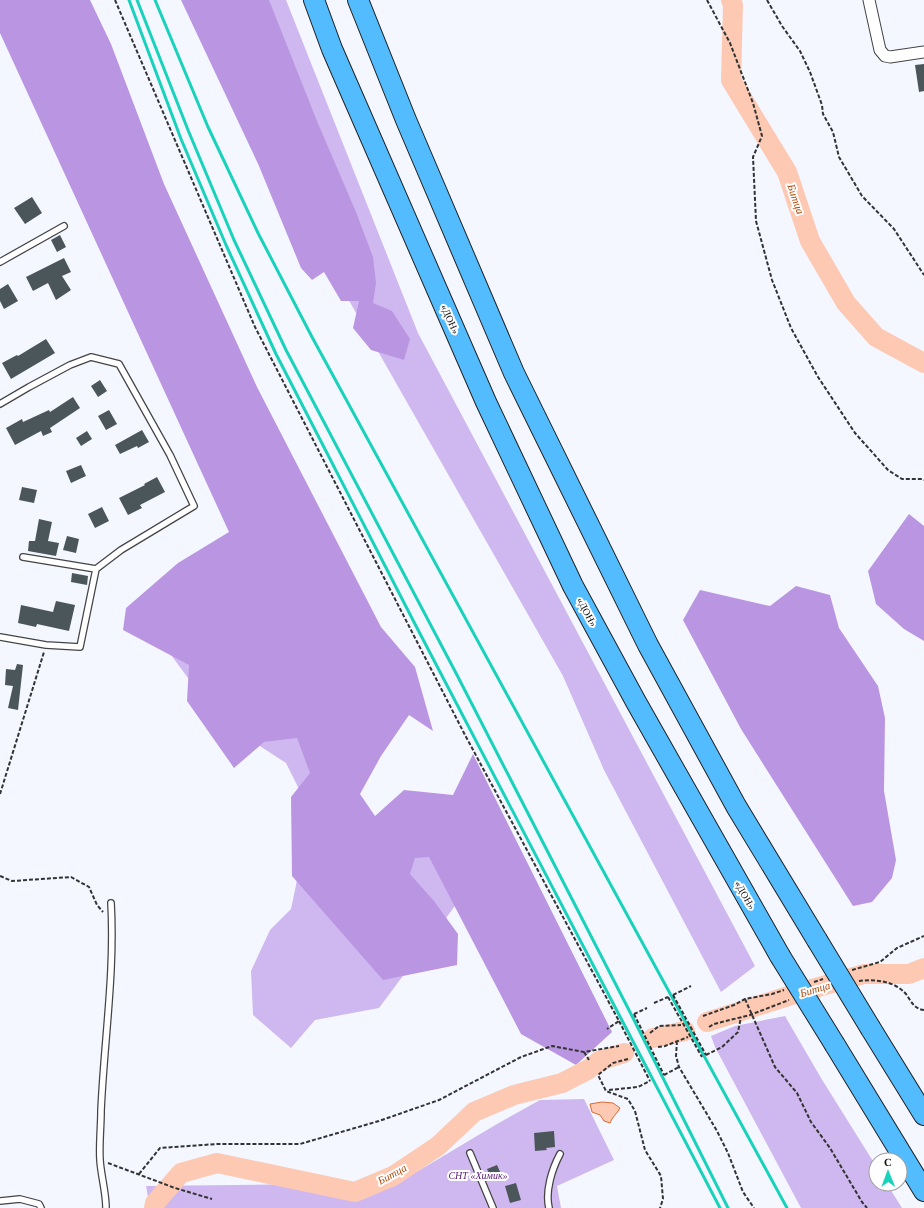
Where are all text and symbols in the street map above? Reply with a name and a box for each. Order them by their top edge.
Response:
water label: Битца [785,181,807,216]
street label: «ДОН» [439,302,461,336]
street label: «ДОН» [575,596,599,628]
street label: «ДОН» [732,879,758,911]
water label: Битца [797,979,832,1000]
north arrow [868,1152,908,1192]
text: С [884,1156,892,1168]
water label: Битца [375,1161,409,1187]
park label: СНТ «Химик» [448,1170,508,1181]

